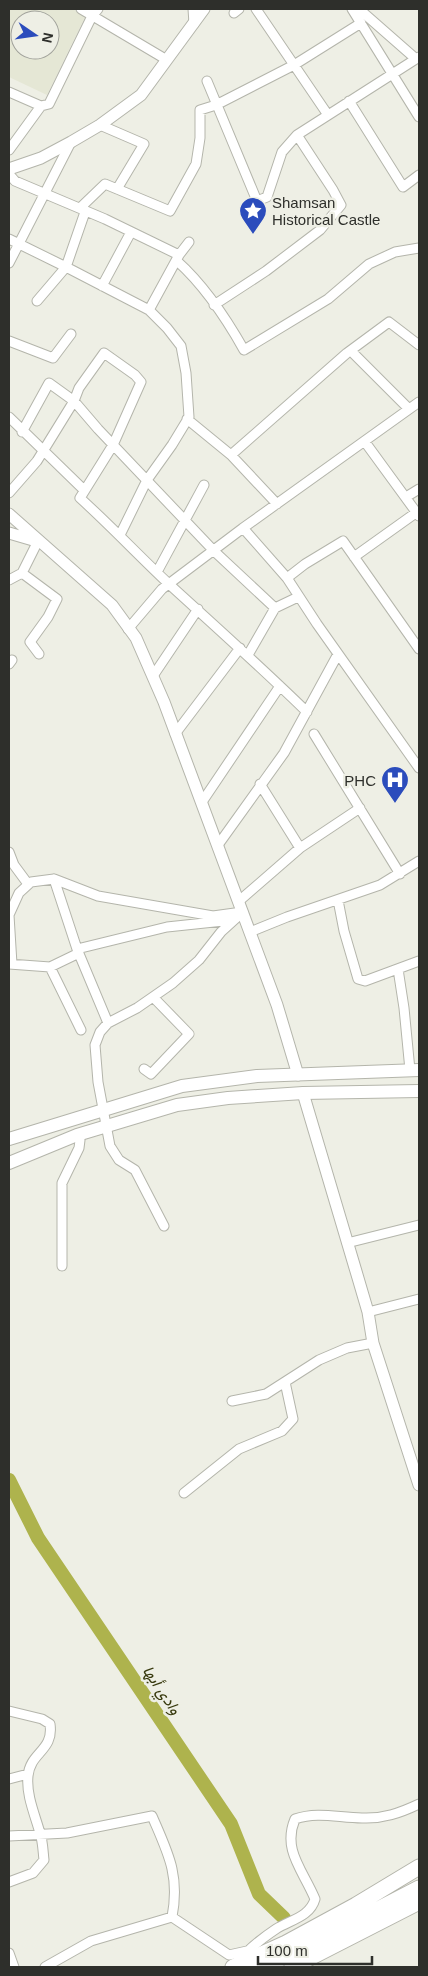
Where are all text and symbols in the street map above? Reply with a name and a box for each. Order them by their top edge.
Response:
north arrow [10,10,60,60]
text: N [39,31,57,45]
place label: Shamsan Historical Castle [272,194,380,228]
place icon: Shamsan Historical Castle [238,196,268,235]
hospital icon: PHC [380,765,410,804]
place label: PHC [344,772,376,789]
water label: وادي أبها [135,1662,185,1720]
scale bar [258,1934,372,1966]
text: 100 m [266,1942,308,1959]

